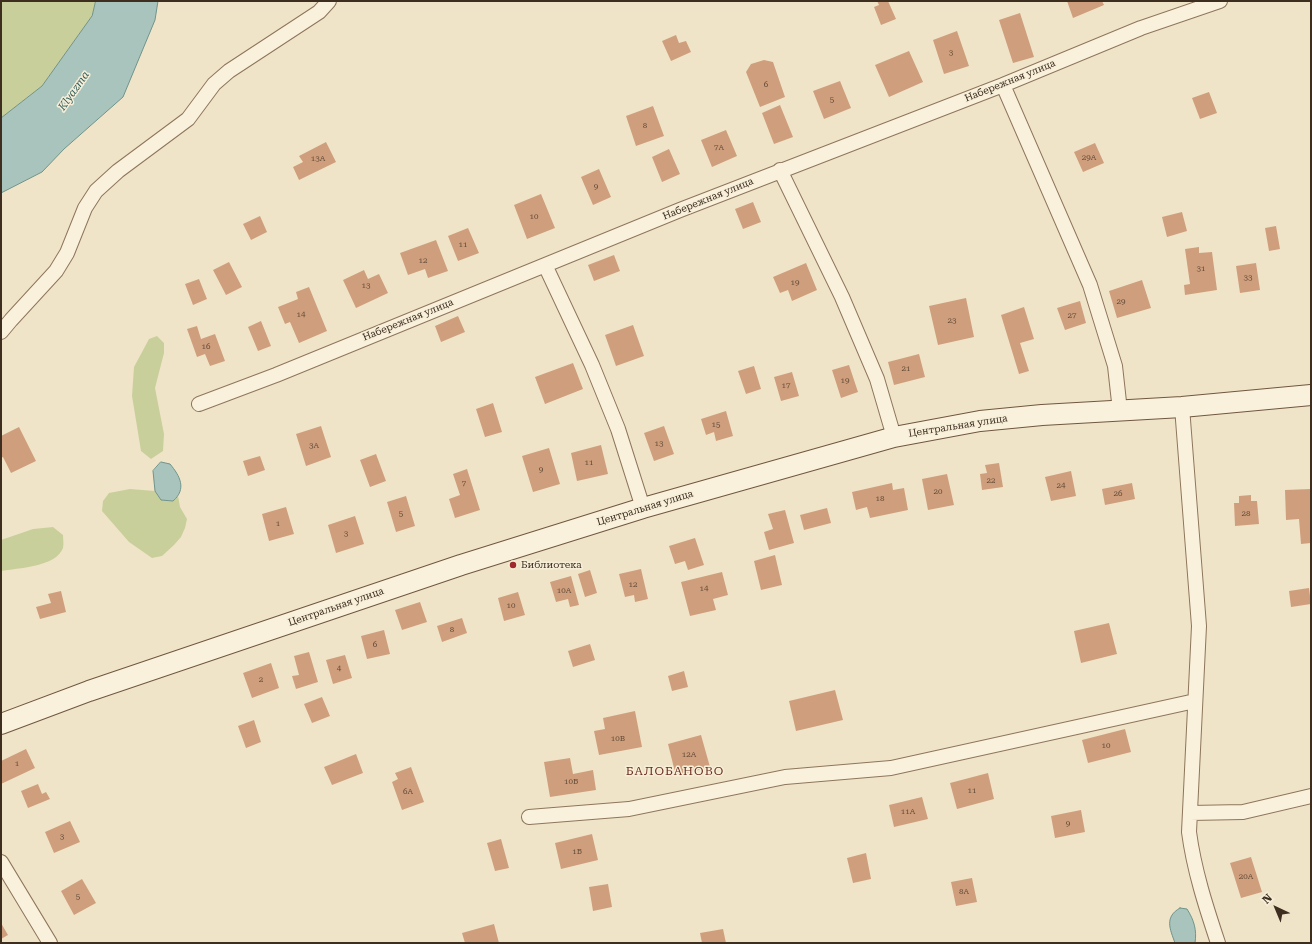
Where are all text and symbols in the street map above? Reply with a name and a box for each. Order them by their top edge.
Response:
house number: 3 [949,48,953,58]
street label: Набережная улица [963,57,1057,105]
water label: Klyazma [56,69,92,113]
house number: 6 [764,80,768,90]
house number: 5 [830,95,834,105]
house number: 8 [643,121,647,131]
house number: 7А [714,143,724,153]
house number: 29А [1082,153,1096,163]
house number: 13А [311,154,325,164]
street label: Набережная улица [661,175,755,223]
house number: 9 [594,182,598,192]
house number: 10 [530,212,538,222]
house number: 11 [459,240,467,250]
house number: 12 [419,256,427,266]
house number: 31 [1197,264,1205,274]
house number: 33 [1244,273,1252,283]
house number: 19 [791,278,799,288]
house number: 13 [362,281,370,291]
street label: Набережная улица [361,296,455,344]
house number: 29 [1117,297,1125,307]
house number: 14 [297,310,305,320]
house number: 27 [1068,311,1076,321]
house number: 23 [948,316,956,326]
house number: 16 [202,342,210,352]
house number: 21 [902,364,910,374]
house number: 19 [841,376,849,386]
house number: 17 [782,381,790,391]
street label: Центральная улица [908,412,1008,440]
house number: 15 [712,420,720,430]
house number: 13 [655,439,663,449]
house number: 3А [309,441,319,451]
house number: 11 [585,458,593,468]
house number: 9 [539,465,543,475]
house number: 22 [987,476,995,486]
house number: 7 [462,479,466,489]
house number: 24 [1057,481,1065,491]
house number: 20 [934,487,942,497]
street label: Центральная улица [595,488,695,528]
house number: 26 [1114,489,1122,499]
house number: 18 [876,494,884,504]
house number: 5 [399,509,403,519]
house number: 28 [1242,509,1250,519]
house number: 1 [276,519,280,529]
house number: 3 [344,529,348,539]
place label: Библиотека [521,559,582,571]
marker: Библиотека [508,560,518,570]
house number: 12 [629,580,637,590]
house number: 14 [700,584,708,594]
street label: Центральная улица [287,585,385,629]
house number: 10А [557,586,571,596]
house number: 10 [507,601,515,611]
house number: 8 [450,625,454,635]
house number: 6 [373,640,377,650]
house number: 4 [337,664,341,674]
house number: 2 [259,675,263,685]
house number: 10В [611,734,625,744]
house number: 10 [1102,741,1110,751]
house number: 12А [682,750,696,760]
house number: 1 [15,759,19,769]
district label: БАЛОБАНОВО [626,764,724,778]
house number: 10Б [564,777,578,787]
house number: 11 [968,786,976,796]
house number: 6А [403,787,413,797]
house number: 11А [901,807,915,817]
house number: 9 [1066,819,1070,829]
house number: 3 [60,832,64,842]
house number: 1Б [572,847,582,857]
house number: 20А [1239,872,1253,882]
house number: 8А [959,887,969,897]
north arrow [1256,888,1296,928]
text: N [1260,891,1275,907]
house number: 5 [76,892,80,902]

